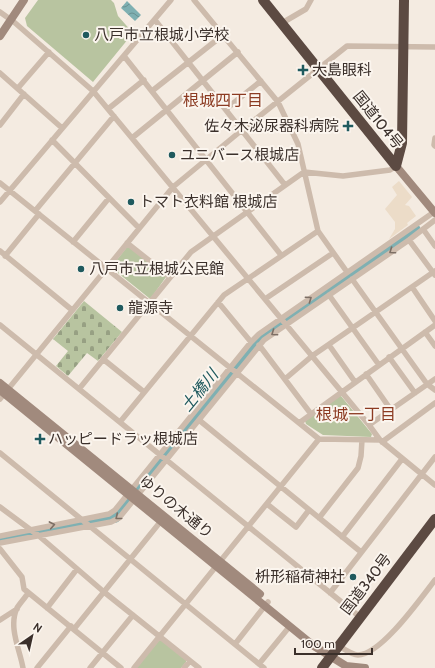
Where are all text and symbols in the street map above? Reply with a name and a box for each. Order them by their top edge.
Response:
place label: 八戸市立根城小学校 [94,26,229,44]
marker: 八戸市立根城小学校 [81,30,91,40]
place label: 大島眼科 [312,61,372,79]
marker: 大島眼科 [297,64,309,76]
street label: 国道104号 [349,88,407,152]
district label: 根城四丁目 [183,91,263,110]
place label: 佐々木泌尿器科病院 [204,117,339,135]
marker: 佐々木泌尿器科病院 [342,120,354,132]
place label: ユニバース根城店 [180,146,299,164]
marker: ユニバース根城店 [167,150,177,160]
place label: トマト衣料館 根城店 [139,193,277,211]
marker: トマト衣料館 根城店 [126,197,136,207]
one-way arrow [389,246,396,254]
place label: 八戸市立根城公民館 [89,260,224,278]
marker: 八戸市立根城公民館 [76,264,86,274]
one-way arrow [305,296,312,304]
place label: 龍源寺 [128,299,173,317]
marker: 龍源寺 [115,303,125,313]
one-way arrow [271,328,278,335]
water label: 土橋川 [177,364,223,415]
district label: 根城一丁目 [316,405,396,424]
place label: ハッピードラッ根城店 [48,430,198,448]
marker: ハッピードラッ根城店 [35,434,45,444]
street label: ゆりの木通り [135,472,217,542]
one-way arrow [115,513,123,520]
one-way arrow [49,521,55,529]
street label: 国道340号 [337,550,395,618]
place label: 枡形稲荷神社 [255,568,345,586]
marker: 枡形稲荷神社 [348,572,358,582]
north arrow [12,616,52,656]
text: N [30,620,45,636]
scale bar [295,630,372,656]
text: 100 m [301,636,335,651]

